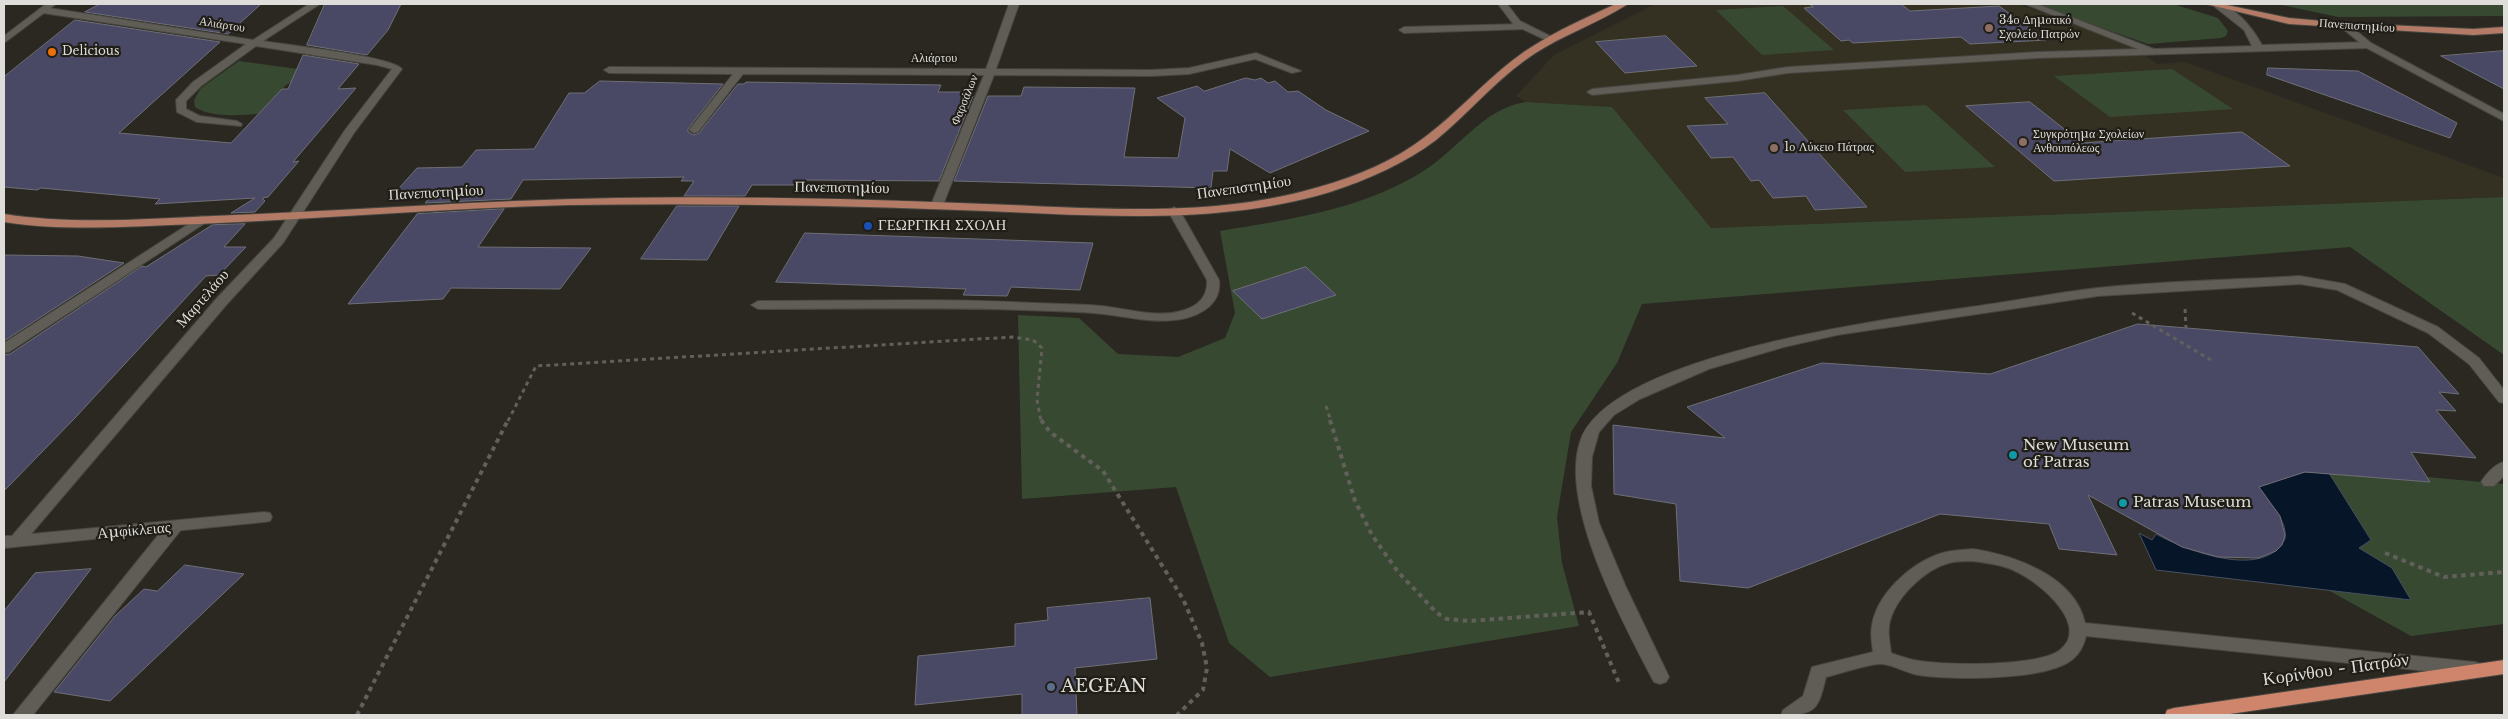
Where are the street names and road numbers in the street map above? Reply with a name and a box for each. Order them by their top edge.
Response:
street label: Αλιάρτου [198,14,246,36]
street label: Πανεπιστημίου [2319,16,2395,36]
street label: Αλιάρτου [911,52,957,66]
street label: Φαρσάλων [948,73,982,127]
street label: Πανεπιστημίου [1196,172,1292,204]
street label: Πανεπιστημίου [794,178,890,198]
street label: Πανεπιστημίου [388,182,484,204]
street label: Μαρτελάου [173,266,233,332]
street label: Αμφίκλειας [97,519,171,543]
street label: Κορίνθου - Πατρών [2261,649,2411,691]

